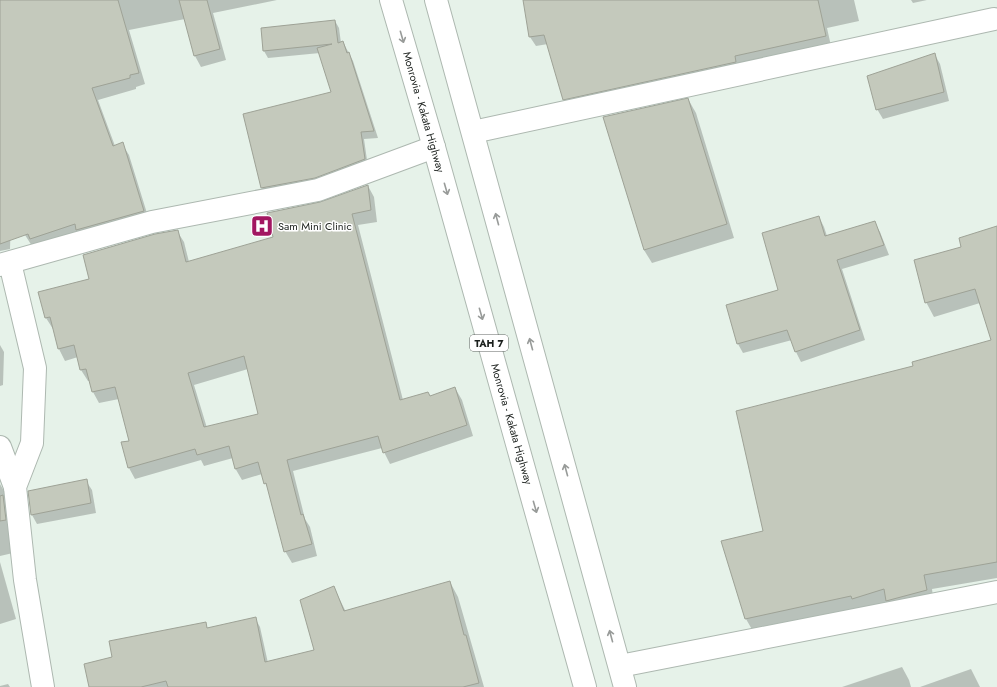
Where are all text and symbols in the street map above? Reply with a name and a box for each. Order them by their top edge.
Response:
one-way arrow [399,31,406,44]
street label: Monrovia - Kakata Highway [399,50,449,175]
one-way arrow [443,182,450,195]
hospital icon: Sam Mini Clinic [249,213,275,239]
one-way arrow [493,213,500,226]
place label: Sam Mini Clinic [278,218,352,234]
one-way arrow [478,308,485,321]
road number: TAH 7 [470,335,508,351]
one-way arrow [527,338,535,351]
street label: Monrovia - Kakata Highway [487,362,537,487]
one-way arrow [562,464,569,477]
one-way arrow [532,500,539,513]
one-way arrow [607,629,614,642]

